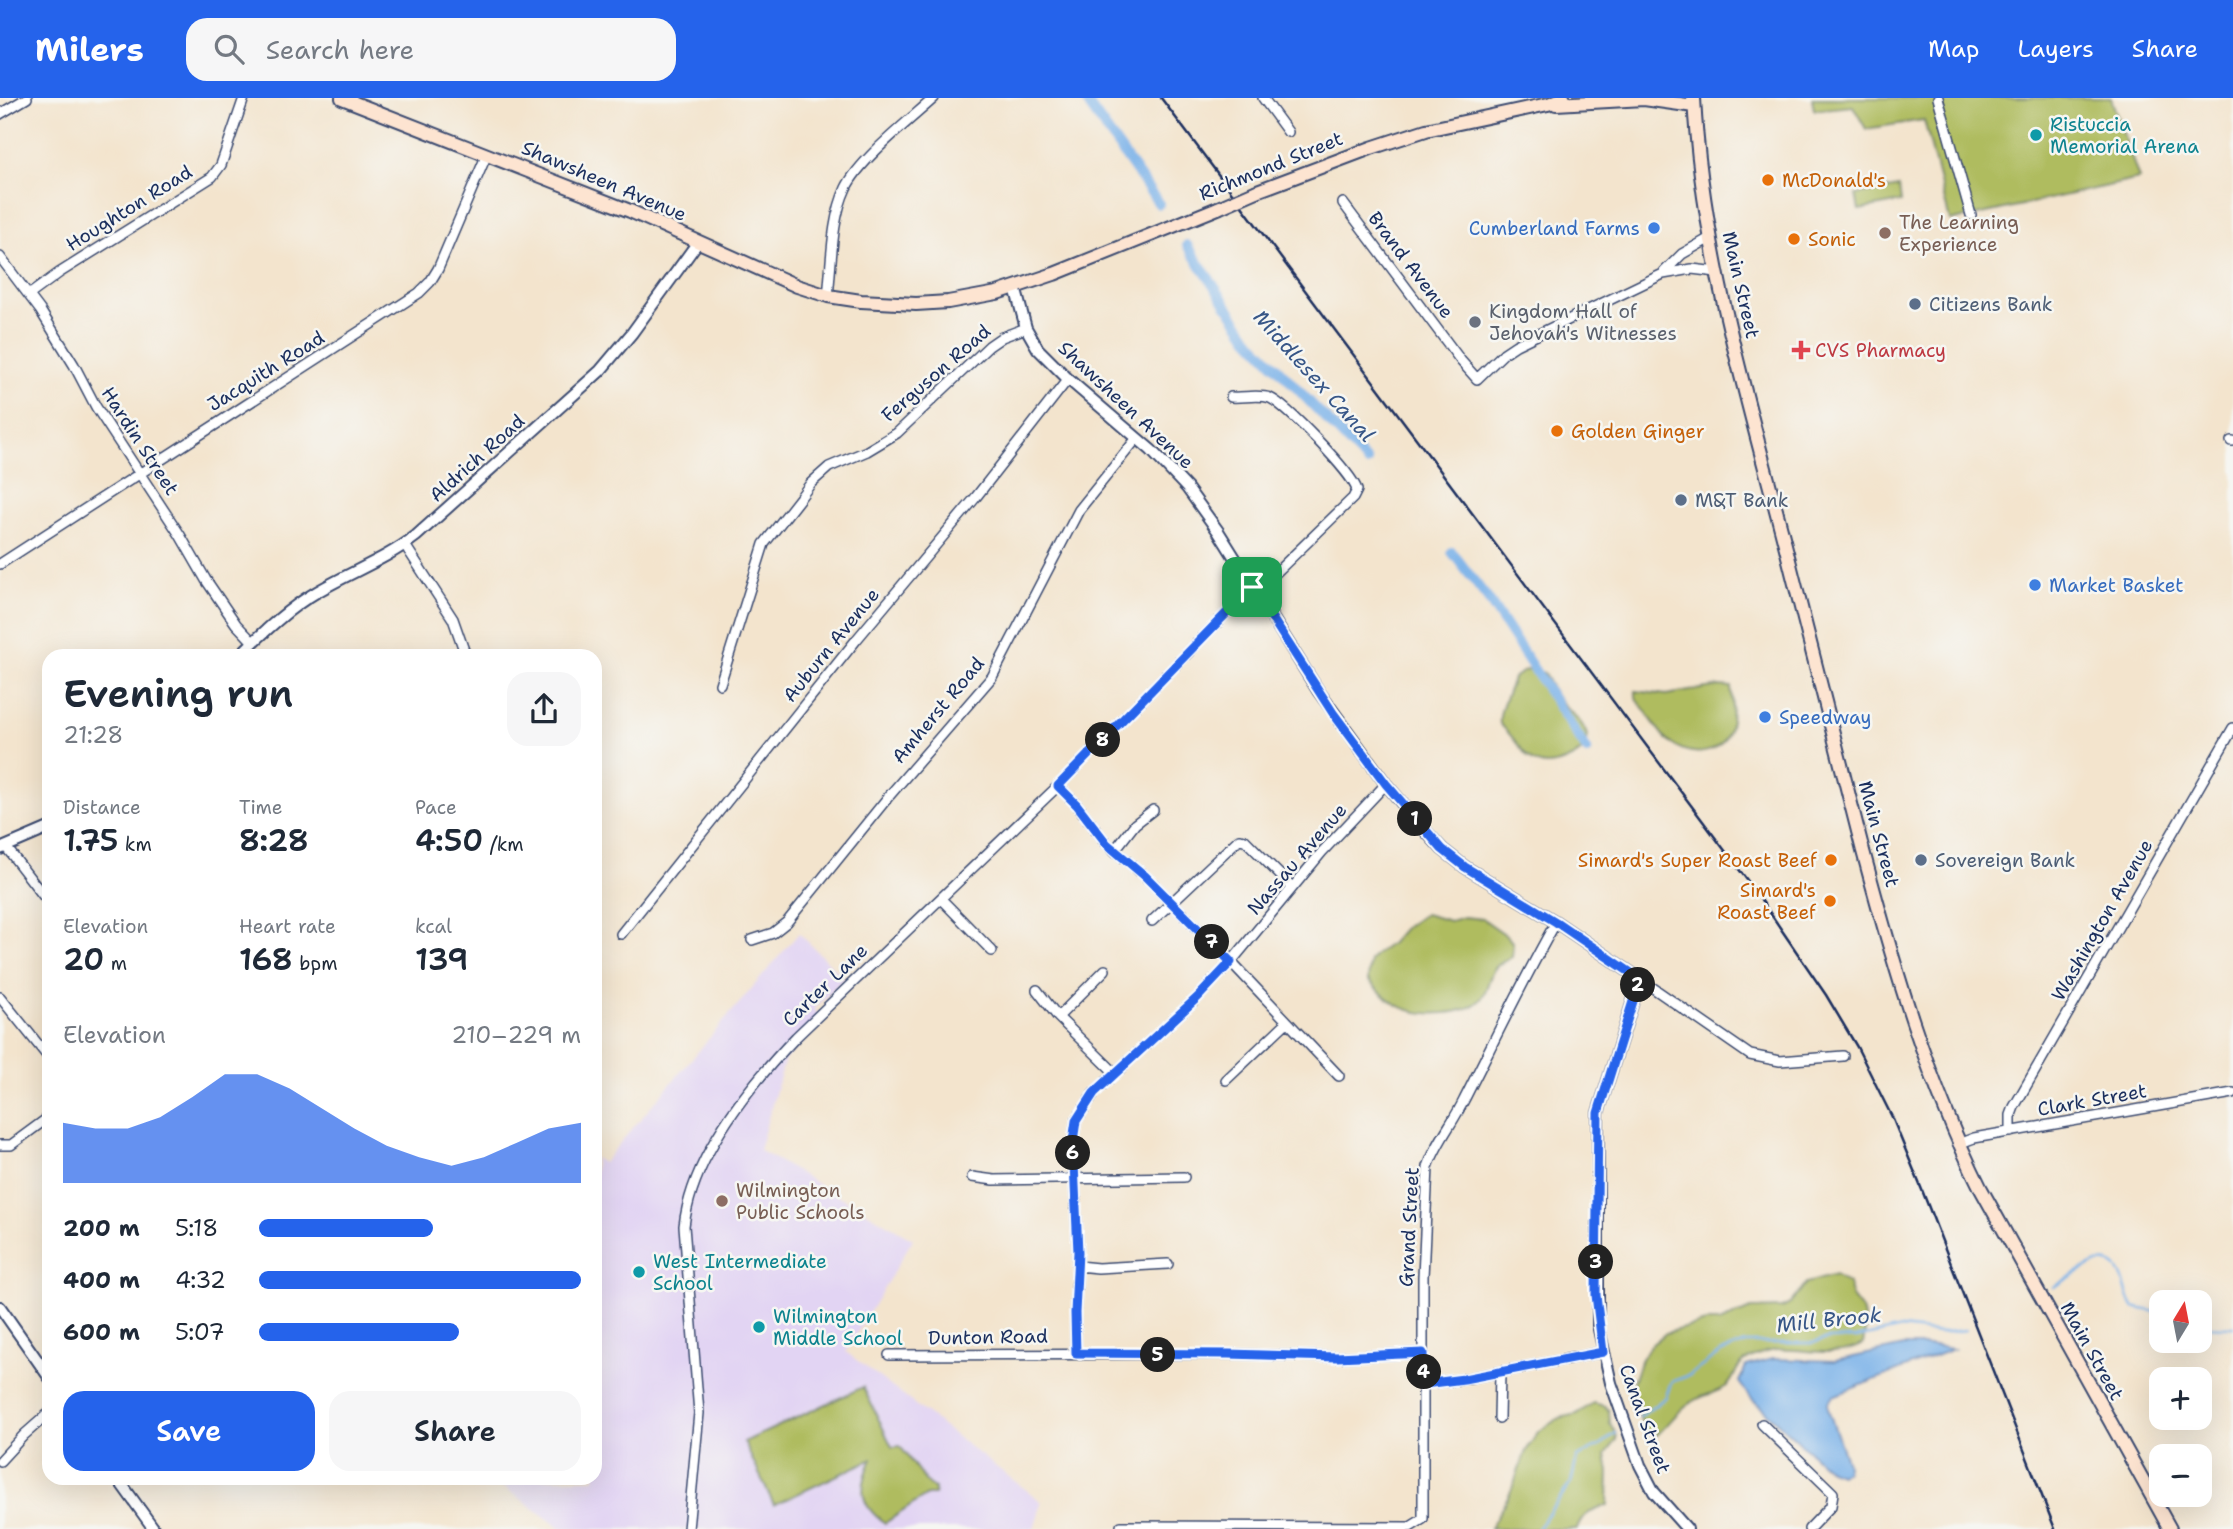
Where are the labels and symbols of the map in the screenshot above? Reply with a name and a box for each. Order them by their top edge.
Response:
place label: Ristuccia Memorial Arena [2050,112,2199,159]
street label: Richmond Street [1195,126,1347,206]
marker: Ristuccia Memorial Arena [2028,127,2044,143]
street label: Shawsheen Avenue [518,135,690,227]
street label: Houghton Road [61,159,197,257]
place label: McDonald's [1782,168,1886,193]
marker: McDonald's [1760,172,1776,188]
street label: Brand Avenue [1363,206,1459,324]
place label: The Learning Experience [1899,210,2019,257]
place label: Cumberland Farms [1469,216,1640,241]
marker: Cumberland Farms [1646,220,1662,236]
marker: The Learning Experience [1877,225,1893,241]
place label: Sonic [1808,227,1856,252]
street label: Main Street [1717,229,1765,341]
marker: Sonic [1786,231,1802,247]
place label: Citizens Bank [1929,292,2053,317]
marker: Citizens Bank [1907,296,1923,312]
place label: Kingdom Hall of Jehovah's Witnesses [1489,299,1677,346]
water label: Middlesex Canal [1247,304,1381,448]
marker: Kingdom Hall of Jehovah's Witnesses [1467,314,1483,330]
street label: Ferguson Road [876,319,996,427]
street label: Jacquith Road [203,325,329,417]
street label: Shawsheen Avenue [1053,336,1199,474]
place label: CVS Pharmacy [1815,338,1946,363]
marker: CVS Pharmacy [1793,342,1809,358]
street label: Hardin Street [96,382,184,500]
street label: Aldrich Road [424,409,530,507]
place label: Golden Ginger [1571,419,1705,444]
marker: Golden Ginger [1549,423,1565,439]
place label: M&T Bank [1695,488,1789,513]
marker: M&T Bank [1673,492,1689,508]
pin [1222,557,1282,617]
place label: Market Basket [2049,573,2184,598]
marker: Market Basket [2027,577,2043,593]
street label: Auburn Avenue [777,583,885,707]
street label: Amherst Road [886,651,990,769]
place label: Speedway [1779,705,1872,730]
marker: Speedway [1757,709,1773,725]
pin: 8 [1086,722,1120,758]
street label: Main Street [1853,778,1905,890]
street label: Nassau Avenue [1242,798,1352,920]
pin: 1 [1398,802,1432,836]
street label: Washington Avenue [2046,835,2158,1005]
place label: Simard's Super Roast Beef [1578,848,1818,873]
place label: Sovereign Bank [1935,848,2076,873]
marker: Simard's Super Roast Beef [1823,852,1839,868]
marker: Sovereign Bank [1913,852,1929,868]
place label: Simard's Roast Beef [1717,878,1817,925]
marker: Simard's Roast Beef [1822,893,1838,909]
pin: 7 [1194,924,1230,960]
street label: Carter Lane [777,938,873,1032]
pin: 2 [1620,968,1656,1002]
street label: Clark Street [2036,1078,2148,1122]
pin: 6 [1056,1136,1090,1170]
street label: Grand Street [1393,1166,1425,1288]
place label: Wilmington Public Schools [736,1178,865,1225]
marker: Wilmington Public Schools [714,1193,730,1209]
pin: 3 [1578,1244,1614,1280]
place label: West Intermediate School [653,1249,827,1296]
marker: West Intermediate School [631,1264,647,1280]
north arrow [2149,1290,2212,1353]
street label: Main Street [2055,1297,2129,1405]
water label: Mill Brook [1775,1301,1883,1339]
place label: Wilmington Middle School [773,1304,903,1351]
marker: Wilmington Middle School [751,1319,767,1335]
street label: Dunton Road [928,1323,1048,1351]
pin: 5 [1140,1338,1176,1372]
pin: 4 [1406,1354,1442,1390]
street label: Canal Street [1614,1361,1676,1477]

